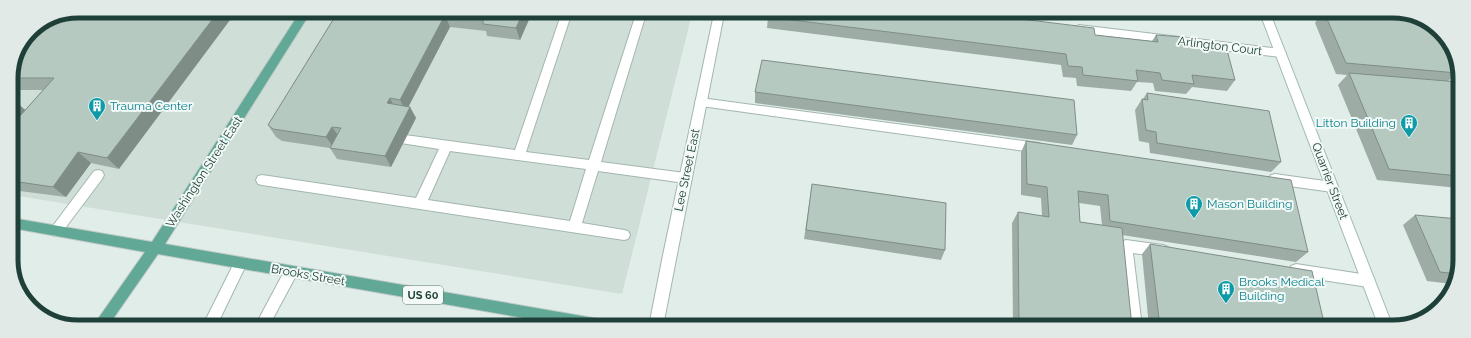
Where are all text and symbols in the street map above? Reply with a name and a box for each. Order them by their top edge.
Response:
street label: Arlington Court [1177,34,1263,58]
building icon: Trauma Center [87,96,107,121]
place label: Trauma Center [110,99,193,113]
building icon: Litton Building [1399,113,1419,138]
street label: Washington Street East [163,114,245,230]
place label: Litton Building [1316,116,1396,130]
street label: Lee Street East [671,127,703,213]
street label: Quarrier Street [1309,141,1351,221]
building icon: Mason Building [1184,194,1204,219]
place label: Mason Building [1207,197,1293,211]
street label: Brooks Street [270,262,346,288]
place label: Brooks Medical Building [1239,275,1325,303]
building icon: Brooks Medical Building [1216,279,1236,304]
road number: US 60 [403,286,443,304]

